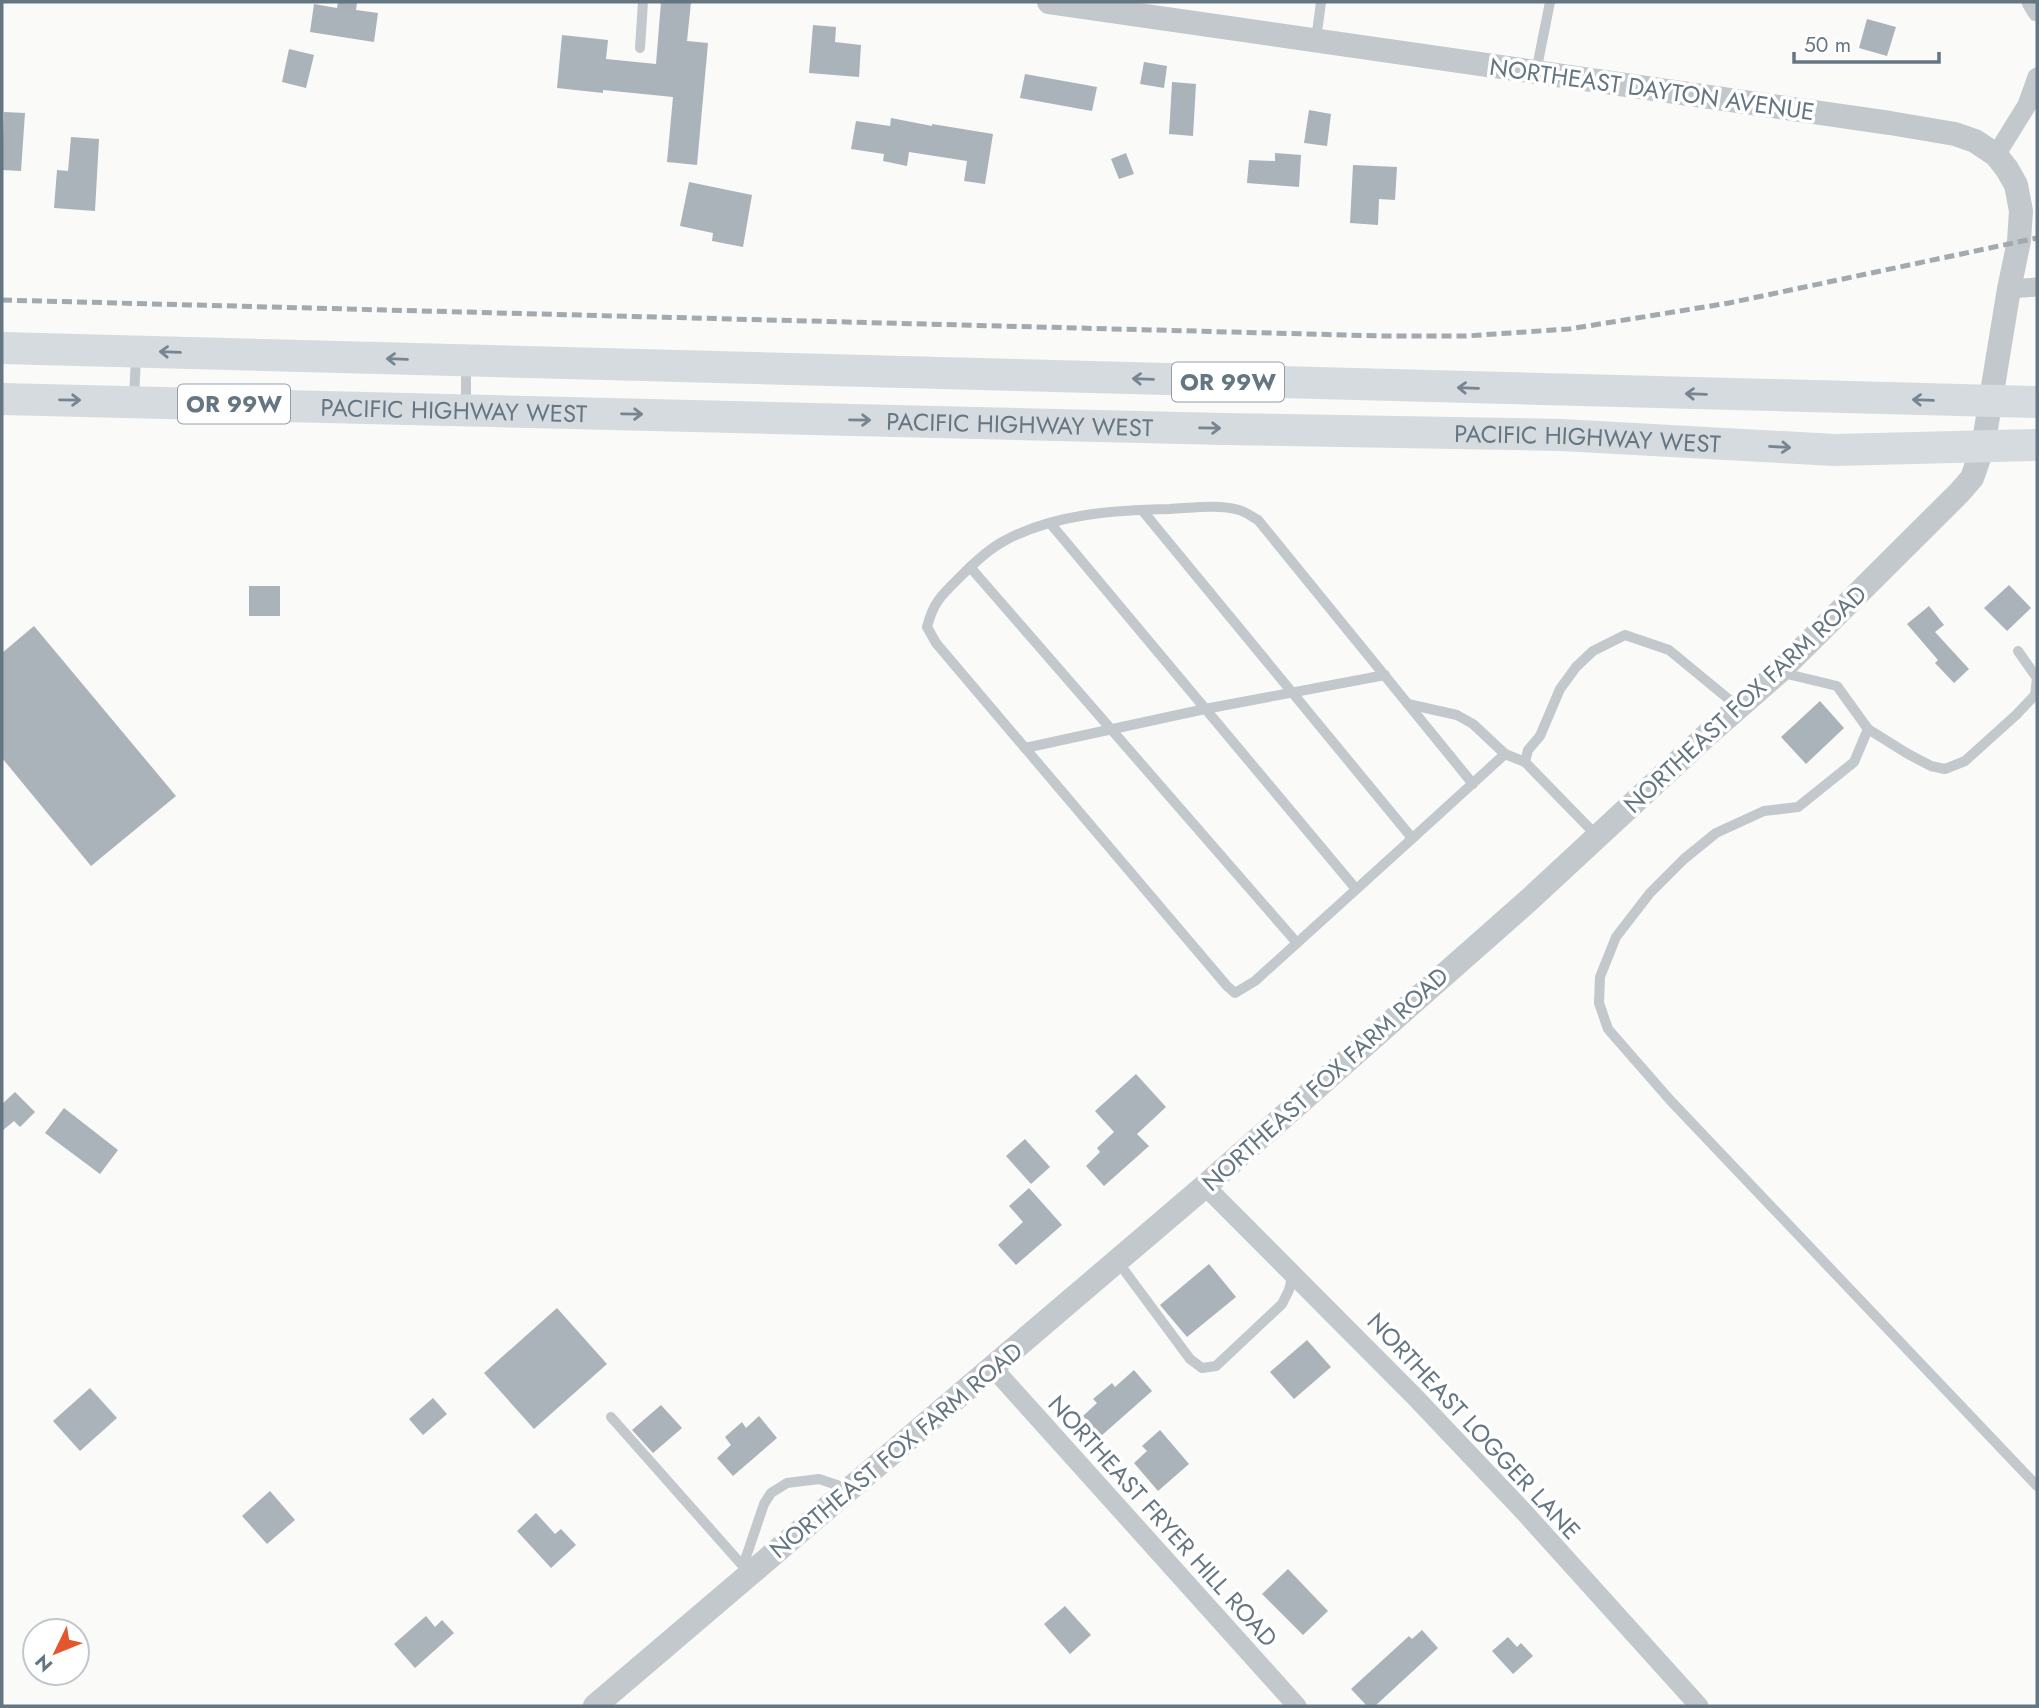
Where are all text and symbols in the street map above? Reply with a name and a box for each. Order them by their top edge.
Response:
scale bar [1794,21,1939,65]
text: 50 m [1804,30,1851,60]
street label: NORTHEAST DAYTON AVENUE [1487,49,1817,129]
one-way arrow [159,346,182,359]
one-way arrow [386,352,409,366]
road number: OR 99W [1172,362,1284,402]
one-way arrow [1132,373,1155,386]
one-way arrow [1457,381,1480,395]
road number: OR 99W [178,384,290,424]
one-way arrow [1685,387,1708,401]
street label: PACIFIC HIGHWAY WEST [320,389,588,431]
one-way arrow [58,394,81,407]
one-way arrow [1912,394,1935,407]
street label: PACIFIC HIGHWAY WEST [886,403,1154,445]
one-way arrow [621,407,644,421]
one-way arrow [848,413,871,426]
street label: PACIFIC HIGHWAY WEST [1454,416,1722,461]
one-way arrow [1198,422,1221,435]
one-way arrow [1768,440,1791,453]
street label: NORTHEAST FOX FARM ROAD [1616,577,1874,821]
street label: NORTHEAST FOX FARM ROAD [1194,959,1456,1199]
street label: NORTHEAST LOGGER LANE [1359,1305,1589,1547]
street label: NORTHEAST FOX FARM ROAD [762,1334,1030,1566]
street label: NORTHEAST FRYER HILL ROAD [1040,1387,1286,1655]
north arrow [21,1617,91,1687]
text: N [29,1649,59,1678]

